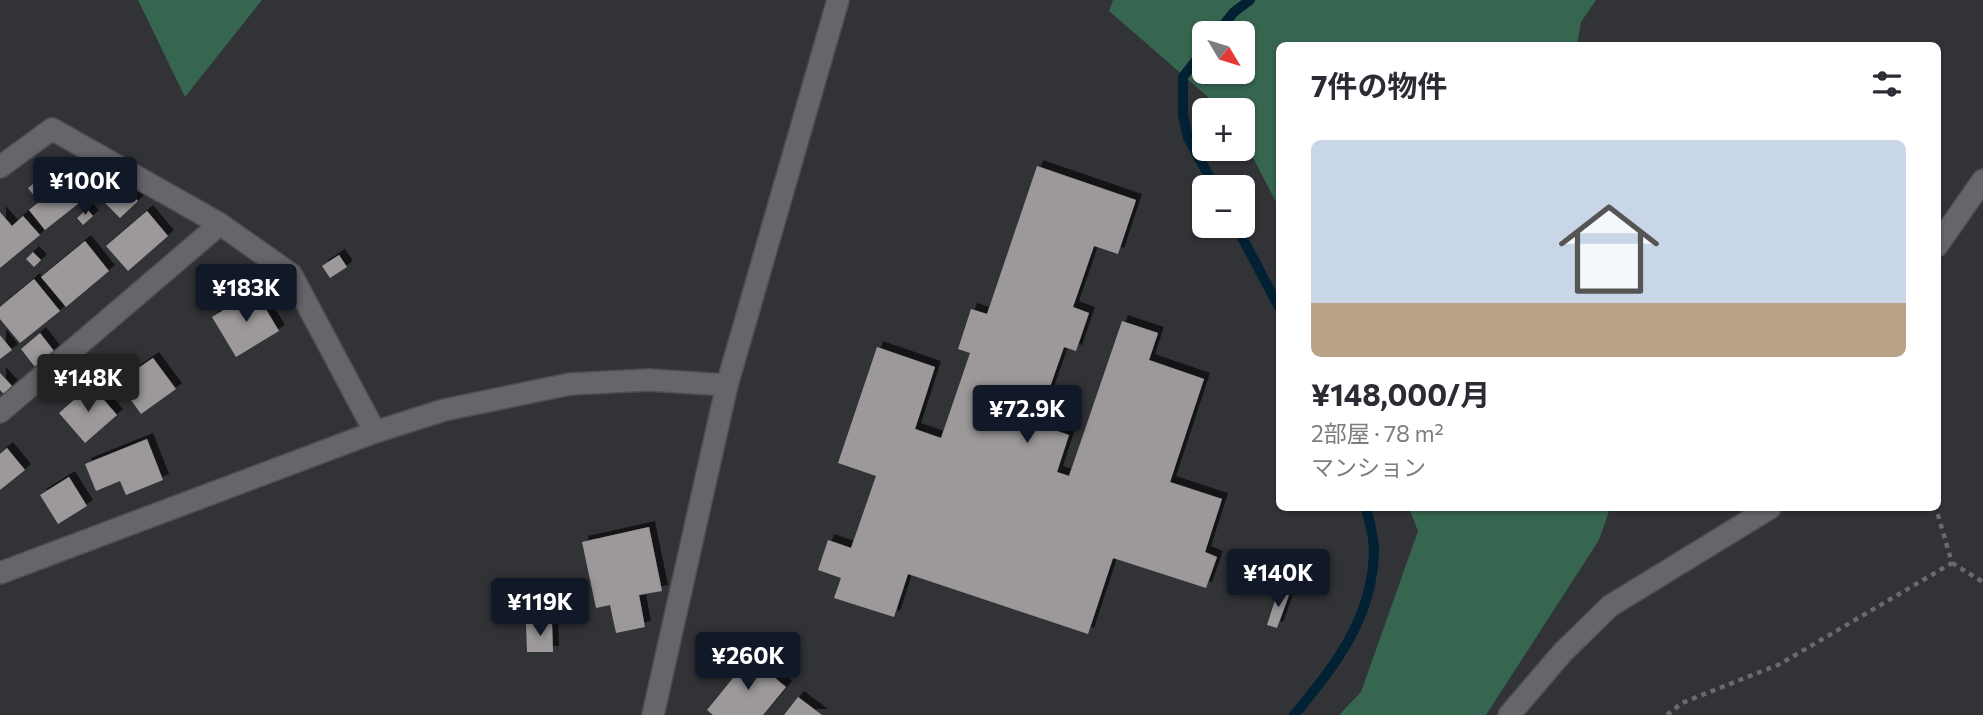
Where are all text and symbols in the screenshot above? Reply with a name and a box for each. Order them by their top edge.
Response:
north arrow [1192,21,1255,84]
map controls [1192,21,1255,238]
icon: filters [1868,65,1906,103]
text: 7件の物件 [1311,66,1448,103]
button: + [1192,98,1255,161]
pin: ¥100K [36,158,134,217]
text: ¥100K [49,166,121,194]
button: − [1192,175,1255,238]
icon: home [1546,186,1672,312]
pin: ¥183K [197,264,295,324]
text: ¥183K [212,273,280,301]
pin: ¥148K [39,354,137,414]
text: ¥148K [53,363,123,391]
text: ¥148,000/月 [1311,375,1490,412]
pin: ¥72.9K [970,386,1084,445]
text: ¥72.9K [989,394,1065,422]
text: 2部屋 · 78 m² [1311,419,1444,447]
text: マンション [1311,453,1426,481]
pin: ¥140K [1229,550,1327,609]
text: ¥140K [1243,558,1313,586]
pin: ¥119K [491,578,589,638]
text: ¥119K [507,587,573,615]
pin: ¥260K [699,632,797,692]
text: ¥260K [711,641,785,669]

